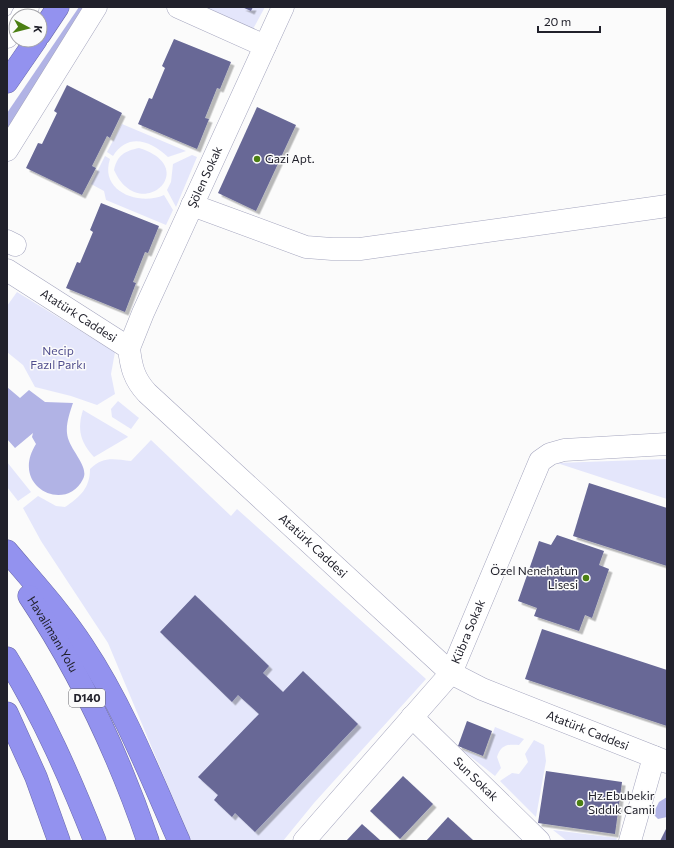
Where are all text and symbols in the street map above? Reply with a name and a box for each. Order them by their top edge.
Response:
north arrow [8,8,48,48]
scale bar [538,8,600,34]
text: 20 m [544,14,571,28]
text: K [31,25,45,34]
street label: Şölen Sokak [184,143,225,210]
place label: Gazi Apt. [265,151,315,165]
marker: Gazi Apt. [252,154,262,164]
street label: Atatürk Caddesi [38,285,120,344]
park label: Necip Fazıl Parkı [30,343,86,371]
street label: Atatürk Caddesi [277,510,351,580]
place label: Özel Nenehatun Lisesi [490,563,578,591]
marker: Özel Nenehatun Lisesi [581,573,591,583]
street label: Havalimanı Yolu [25,593,81,674]
street label: Kübra Sokak [448,597,487,666]
road number: D140 [69,689,105,707]
street label: Atatürk Caddesi [545,707,631,752]
street label: Sun Sokak [451,754,502,804]
place label: Hz.Ebubekir Sıddık Camii [588,788,655,816]
marker: Hz.Ebubekir Sıddık Camii [575,798,585,808]

